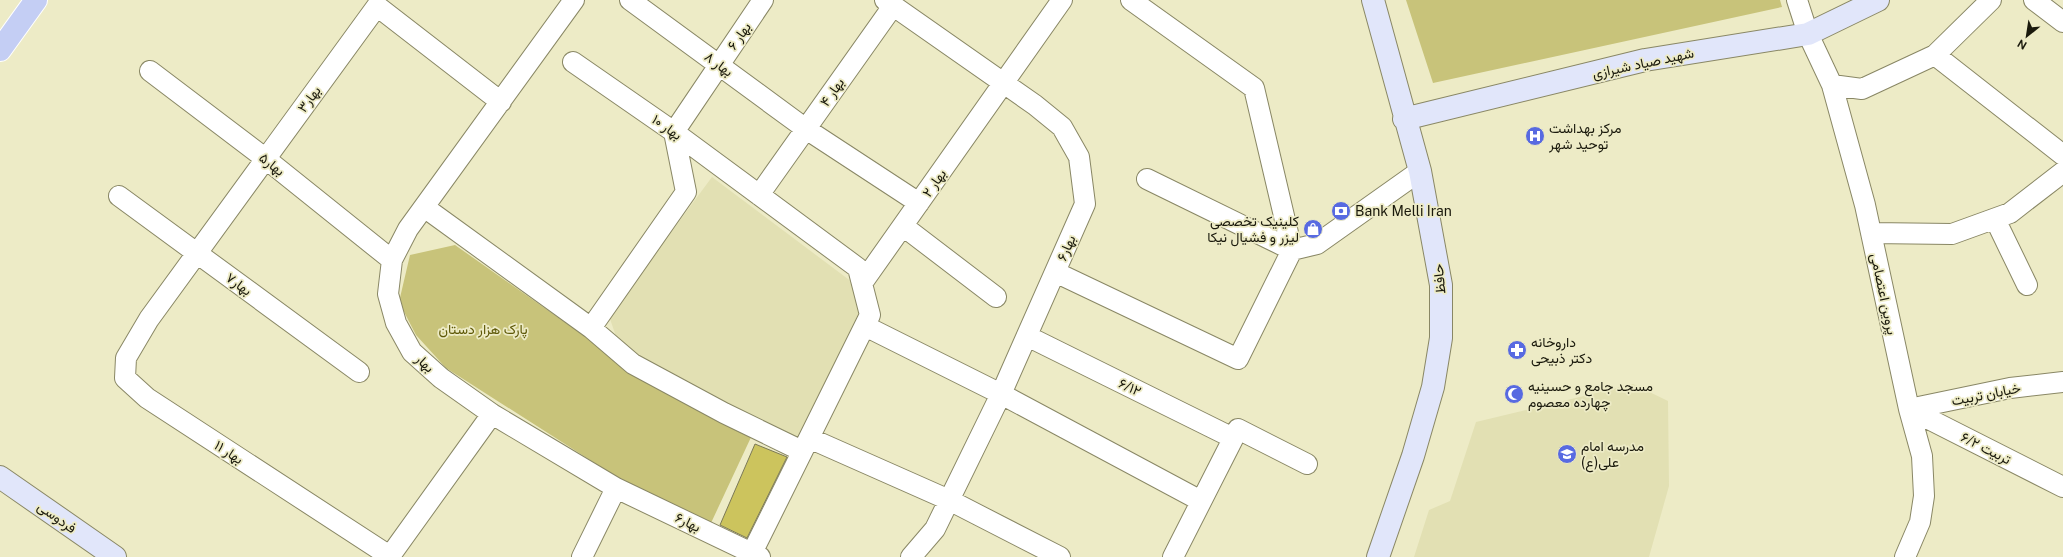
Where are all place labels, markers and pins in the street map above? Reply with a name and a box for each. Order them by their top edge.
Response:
place label: مرکز بهداشت توحید شهر [1548,120,1621,153]
hospital icon: مرکز بهداشت توحید شهر [1524,125,1546,147]
bank icon: Bank Melli Iran [1330,200,1352,222]
place label: Bank Melli Iran [1355,203,1452,219]
place label: کلینیک تخصصی لیزر و فشیال نیکا [1207,213,1299,247]
shop icon: کلینیک تخصصی لیزر و فشیال نیکا [1302,218,1324,240]
place label: داروخانه دکتر ذبیحی [1531,334,1592,367]
pharmacy icon: داروخانه دکتر ذبیحی [1506,339,1528,361]
place label: مسجد جامع و حسینیه چهارده معصوم [1528,378,1653,412]
mosque icon: مسجد جامع و حسینیه چهارده معصوم [1503,383,1525,405]
place label: مدرسه امام علی(ع) [1581,438,1644,473]
school or university icon: مدرسه امام علی(ع) [1556,443,1578,465]

